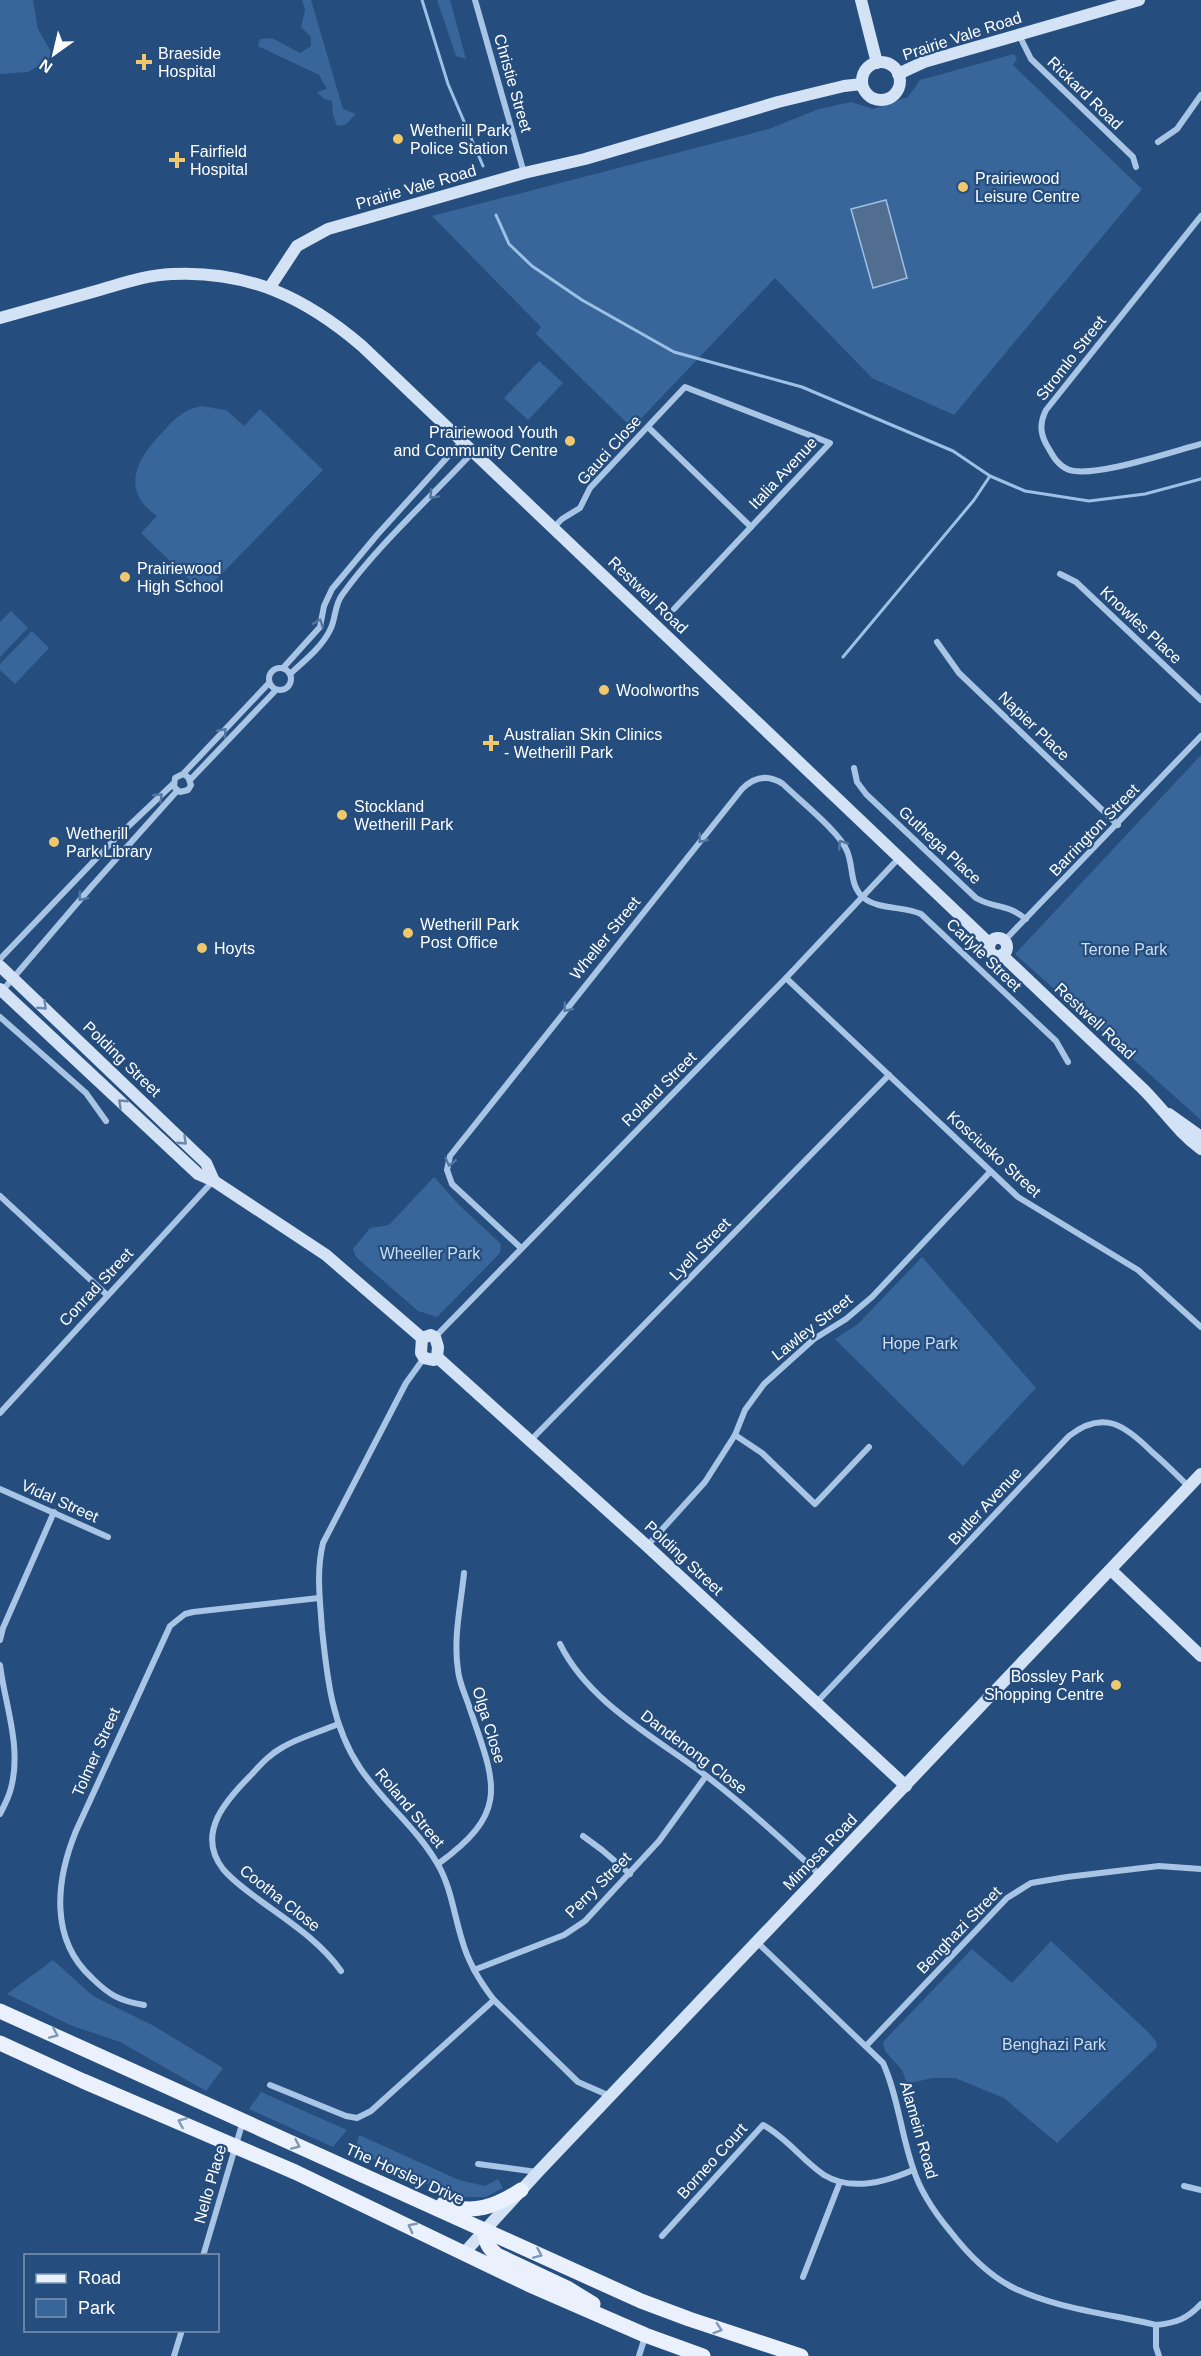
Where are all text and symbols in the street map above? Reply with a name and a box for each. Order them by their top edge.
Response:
street label: Prairie Vale Road [900,9,1024,63]
north arrow [24,24,84,84]
street label: Christie Street [491,32,535,135]
place label: Braeside Hospital [158,45,221,80]
marker: Braeside Hospital [135,53,153,71]
street label: Rickard Road [1044,53,1126,133]
text: N [36,56,55,76]
place label: Wetherill Park Police Station [410,122,510,157]
marker: Wetherill Park Police Station [391,132,405,146]
place label: Fairfield Hospital [190,143,248,178]
marker: Fairfield Hospital [168,151,186,169]
street label: Prairie Vale Road [354,162,478,212]
place label: Prairiewood Leisure Centre [975,170,1080,205]
marker: Prairiewood Leisure Centre [956,180,970,194]
street label: Stromlo Street [1033,312,1110,404]
street label: Gauci Close [574,412,645,488]
place label: Prairiewood Youth and Community Centre [393,424,558,459]
marker: Prairiewood Youth and Community Centre [563,434,577,448]
street label: Italia Avenue [746,434,820,512]
one-way arrow [430,487,441,498]
street label: Restwell Road [605,553,691,637]
place label: Prairiewood High School [137,560,223,595]
marker: Prairiewood High School [118,570,132,584]
street label: Knowles Place [1097,583,1185,667]
one-way arrow [312,618,324,629]
place label: Woolworths [616,682,699,699]
marker: Woolworths [597,683,611,697]
street label: Napier Place [995,688,1073,764]
place label: Australian Skin Clinics - Wetherill Park [504,726,662,761]
one-way arrow [216,728,227,738]
marker: Australian Skin Clinics - Wetherill Park [482,734,500,752]
street label: Barrington Street [1046,780,1143,879]
one-way arrow [152,794,163,805]
place label: Stockland Wetherill Park [354,798,454,833]
street label: Guthega Place [895,803,985,887]
marker: Stockland Wetherill Park [335,808,349,822]
place label: Wetherill Park Library [66,825,152,860]
one-way arrow [698,833,709,844]
marker: Wetherill Park Library [47,835,61,849]
one-way arrow [839,840,850,851]
one-way arrow [78,890,89,901]
street label: Wheller Street [566,893,644,983]
street label: Carlyle Street [943,915,1025,995]
place label: Wetherill Park Post Office [420,916,520,951]
marker: Wetherill Park Post Office [401,926,415,940]
place label: Hoyts [214,940,255,957]
marker: Hoyts [195,941,209,955]
park label: Terone Park [1081,941,1168,958]
street label: Restwell Road [1051,980,1139,1062]
one-way arrow [36,999,46,1010]
one-way arrow [563,1001,574,1012]
street label: Polding Street [80,1018,164,1100]
street label: Roland Street [618,1048,700,1130]
one-way arrow [118,1099,128,1110]
street label: Kosciusko Street [944,1108,1045,1201]
one-way arrow [177,1134,187,1145]
one-way arrow [444,1157,457,1167]
street label: Lyell Street [666,1214,734,1283]
street label: Conrad Street [56,1244,137,1329]
park label: Wheeller Park [380,1245,481,1262]
street label: Lawley Street [769,1290,856,1364]
park label: Hope Park [882,1335,959,1352]
street label: Butler Avenue [945,1464,1025,1548]
street label: Vidal Street [19,1476,102,1526]
street label: Polding Street [641,1518,727,1599]
place label: Bossley Park Shopping Centre [984,1668,1105,1703]
marker: Bossley Park Shopping Centre [1109,1678,1123,1692]
street label: Olga Close [469,1685,509,1765]
street label: Tolmer Street [69,1705,123,1799]
street label: Dandenong Close [638,1707,750,1797]
street label: Roland Street [372,1765,448,1851]
street label: Mimosa Road [780,1811,860,1893]
street label: Perry Street [562,1848,635,1921]
street label: Cootha Close [237,1861,324,1935]
street label: Benghazi Street [913,1883,1005,1977]
one-way arrow [47,2027,58,2039]
park label: Benghazi Park [1002,2036,1107,2053]
street label: Alamein Road [897,2079,941,2181]
one-way arrow [177,2117,188,2129]
street label: Borneo Court [674,2120,751,2202]
one-way arrow [290,2137,301,2149]
street label: The Horsley Drive [343,2140,467,2208]
street label: Nello Place [191,2143,229,2225]
one-way arrow [407,2223,418,2235]
one-way arrow [531,2247,542,2259]
legend [24,2254,219,2332]
text: Road [78,2268,121,2288]
text: Park [78,2298,116,2318]
one-way arrow [712,2321,723,2334]

